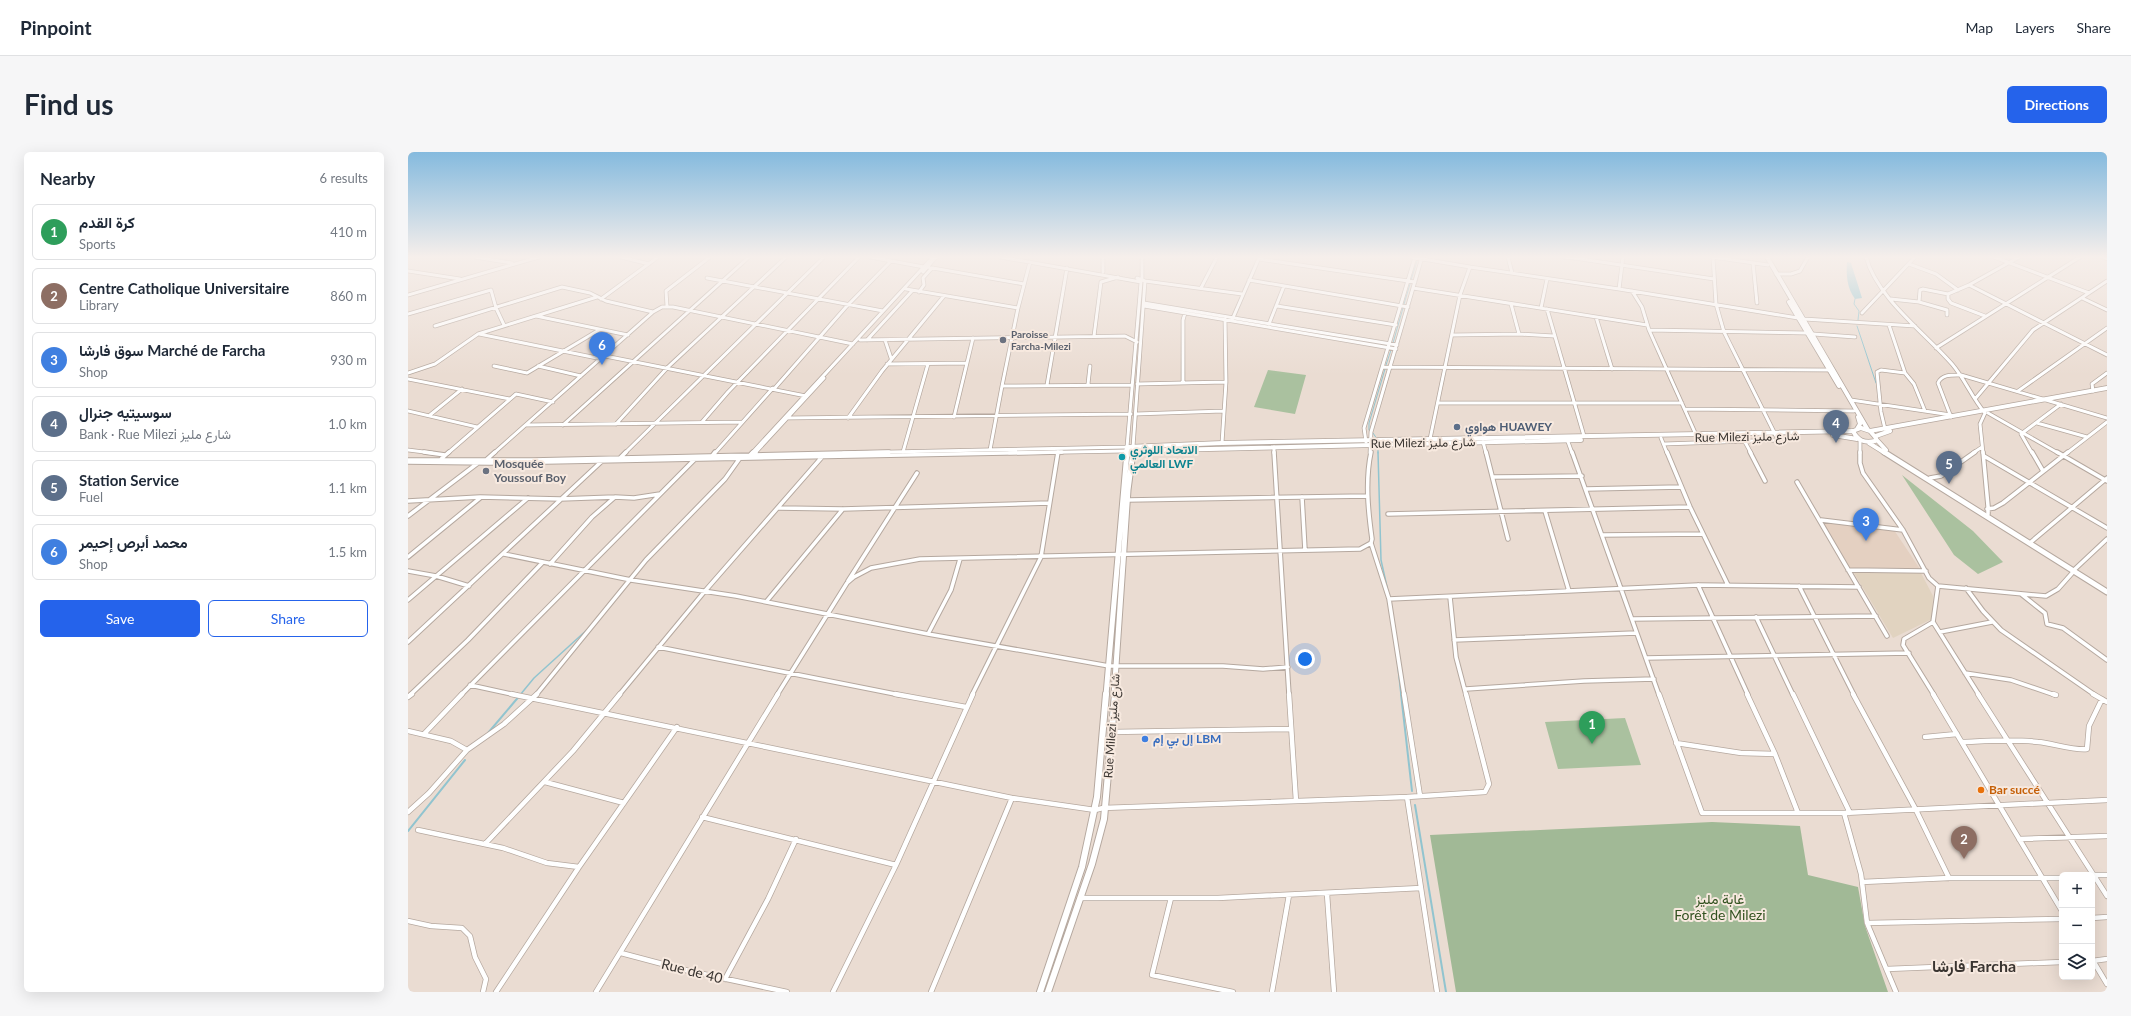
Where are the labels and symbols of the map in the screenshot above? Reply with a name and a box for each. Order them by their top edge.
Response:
place label: Paroisse Farcha-Milezi [1011,328,1071,352]
pin: 6 [589,332,615,365]
marker: Paroisse Farcha-Milezi [998,335,1008,345]
pin: 4 [1823,410,1849,443]
place label: هواوي HUAWEY [1465,419,1552,437]
marker: هواوي HUAWEY [1452,422,1462,432]
street label: Rue Milezi شارع مليز [1695,428,1799,447]
street label: Rue Milezi شارع مليز [1371,434,1475,453]
place label: الاتحاد اللوثري العالمي LWF [1130,442,1198,474]
pin: 5 [1936,451,1962,484]
marker: الاتحاد اللوثري العالمي LWF [1117,452,1127,462]
place label: Mosquée Youssouf Boy [493,456,567,485]
marker: Mosquée Youssouf Boy [481,466,491,476]
pin: 3 [1853,508,1879,541]
your location [1295,649,1315,669]
street label: Rue Milezi شارع مليز [1100,673,1125,779]
pin: 1 [1579,711,1605,744]
place label: إل بي إم LBM [1153,731,1221,749]
marker: إل بي إم LBM [1140,734,1150,744]
place label: Bar succé [1989,782,2040,797]
marker: Bar succé [1976,785,1986,795]
pin: 2 [1951,826,1977,859]
park label: غابة مليز Forêt de Milezi [1674,890,1766,923]
street label: Rue de 40 [660,955,724,986]
district label: فارشا Farcha [1932,956,2016,977]

